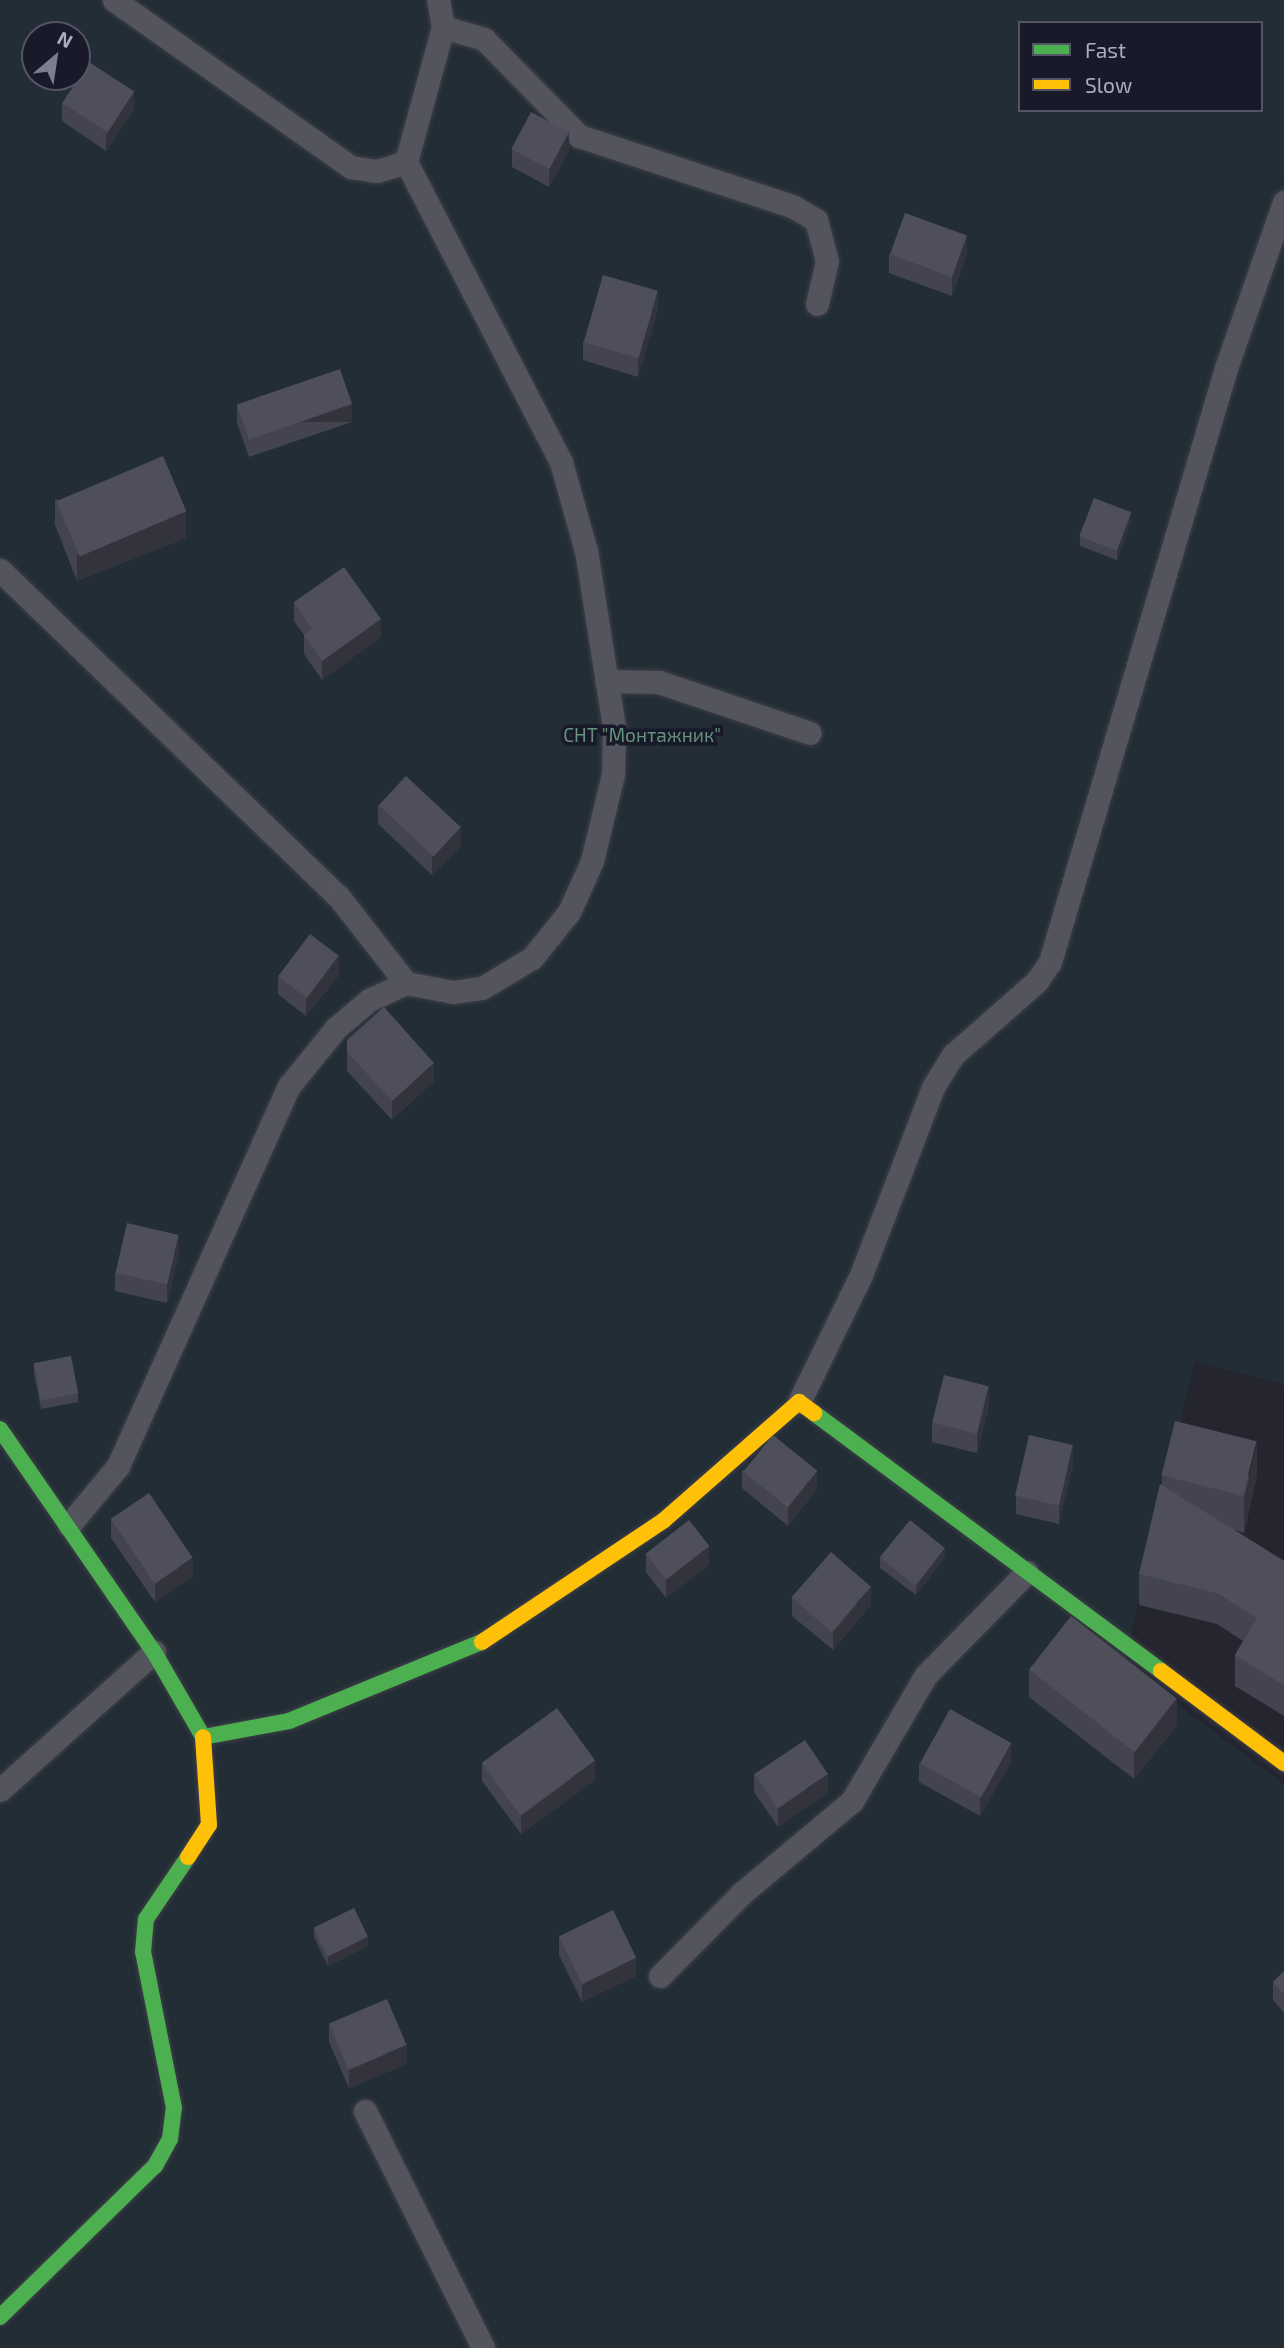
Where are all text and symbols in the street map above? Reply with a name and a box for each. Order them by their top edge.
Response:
north arrow [21,21,91,91]
legend [1018,21,1263,112]
text: N [54,26,77,52]
text: Fast [1085,37,1126,62]
text: Slow [1085,72,1132,97]
park label: СНТ "Монтажник" [563,724,721,746]

